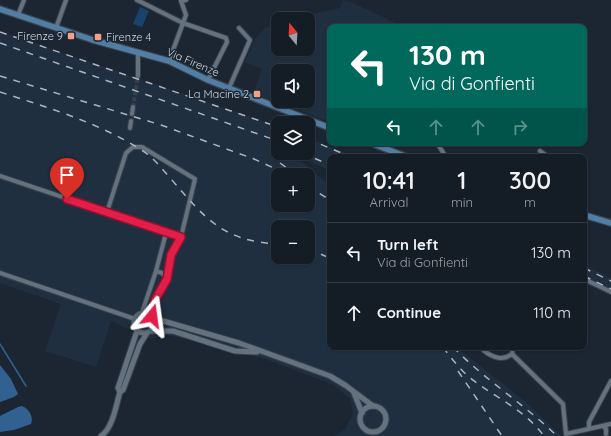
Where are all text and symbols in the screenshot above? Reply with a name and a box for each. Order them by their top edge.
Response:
north arrow [271,12,315,56]
map controls [271,12,315,264]
place label: Firenze 9 [17,29,63,43]
place label: Firenze 4 [106,30,152,44]
marker: Firenze 9 [66,31,76,41]
marker: Firenze 4 [93,32,103,42]
text: 130 m [409,37,486,72]
icon: left [343,40,395,92]
street label: Via Firenze [165,45,221,79]
button: sound [271,64,315,108]
text: Via di Gonfienti [409,72,535,95]
place label: La Macine 2 [188,87,249,101]
marker: La Macine 2 [252,89,262,99]
button: layers [271,116,315,160]
icon: left [383,116,405,138]
icon: ahead [425,116,447,138]
icon: ahead [467,116,489,138]
icon: right [509,116,531,138]
pin [50,158,84,199]
icon: arrive [56,164,78,186]
text: 10:41 [363,165,415,195]
text: 1 [457,165,467,195]
text: 300 [509,165,551,195]
button: + [271,168,315,212]
text: Arrival [369,194,408,210]
text: min [451,194,473,210]
text: m [524,194,536,210]
button: − [271,220,315,264]
text: Turn left [377,235,439,254]
icon: left [343,242,365,264]
text: 130 m [531,243,571,262]
text: Via di Gonfienti [377,254,468,270]
position arrow [131,295,173,337]
icon: ahead [343,302,365,324]
text: Continue [377,303,441,322]
text: 110 m [533,303,571,322]

